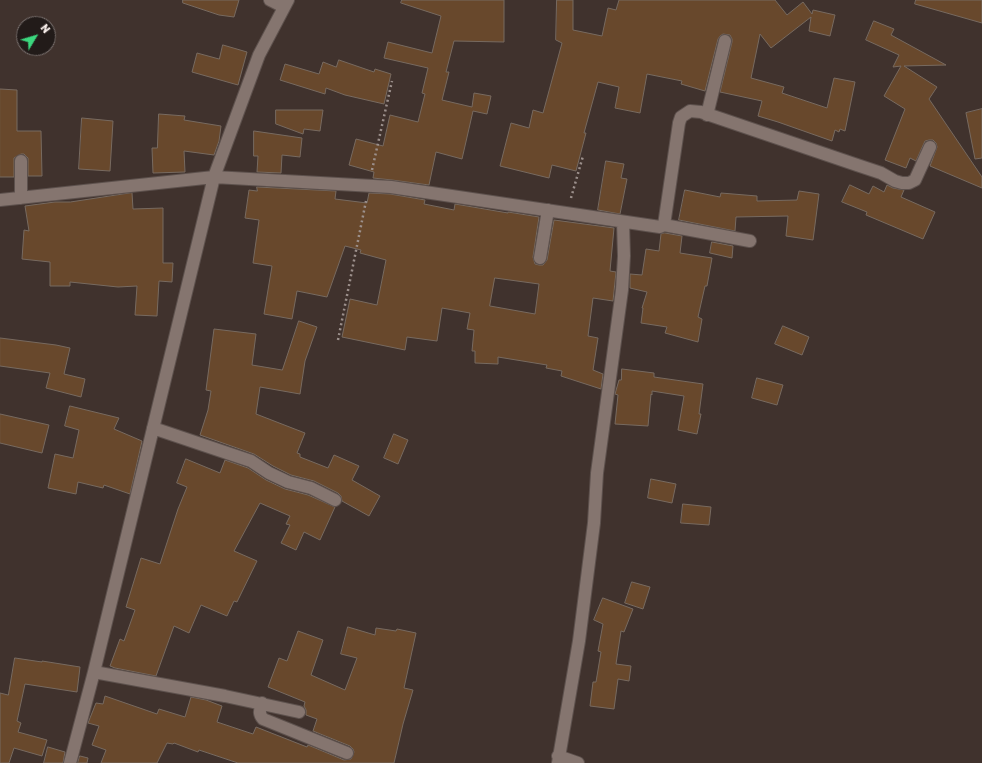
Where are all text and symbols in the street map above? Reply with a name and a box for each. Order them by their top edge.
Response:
north arrow [16,16,56,56]
text: N [37,22,53,36]

